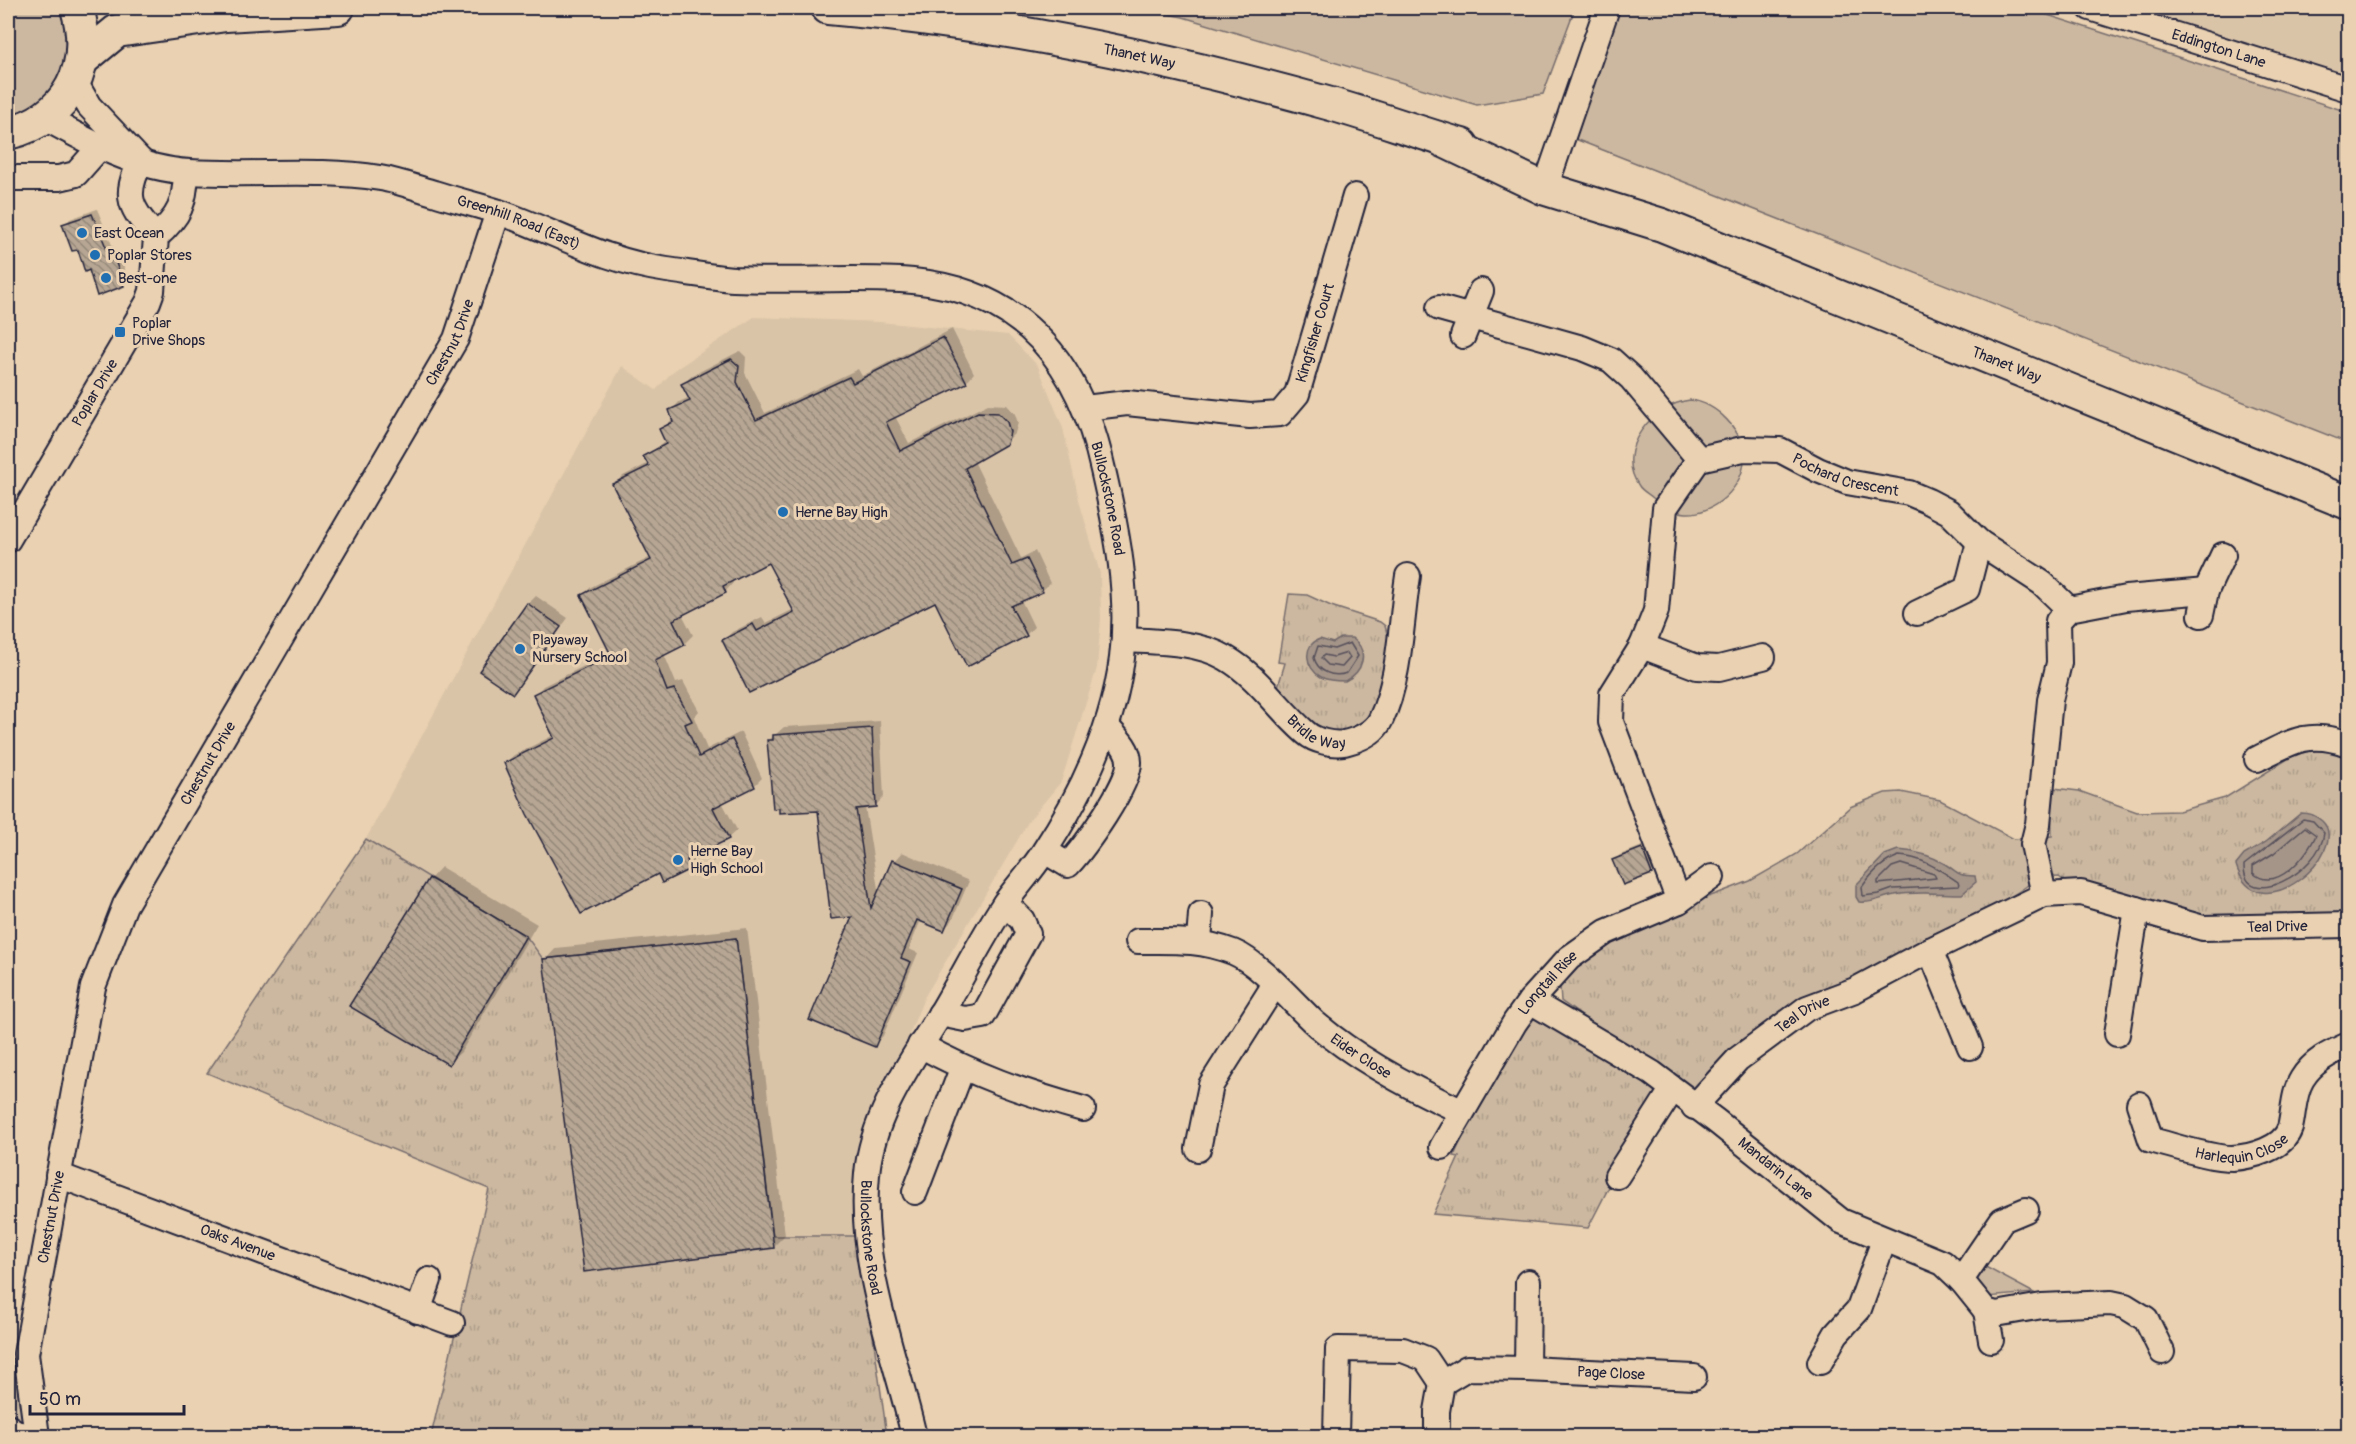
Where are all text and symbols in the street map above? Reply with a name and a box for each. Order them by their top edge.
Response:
street label: Eddington Lane [2169,25,2269,73]
street label: Thanet Way [1101,40,1177,74]
street label: Greenhill Road (East) [455,191,583,254]
place label: East Ocean [94,224,164,243]
marker: East Ocean [75,226,89,240]
place label: Poplar Stores [107,246,192,265]
marker: Poplar Stores [88,248,102,262]
place label: Best-one [118,269,177,288]
marker: Best-one [99,271,113,285]
street label: Kingfisher Court [1292,280,1339,385]
street label: Chestnut Drive [422,296,479,389]
place label: Poplar Drive Shops [132,314,205,350]
marker: Poplar Drive Shops [113,325,127,339]
street label: Thanet Way [1969,342,2044,388]
street label: Poplar Drive [68,355,123,430]
street label: Bullockstone Road [1086,439,1129,557]
street label: Pochard Crescent [1789,449,1901,501]
place label: Herne Bay High [795,503,888,522]
marker: Herne Bay High [776,505,790,519]
place label: Playaway Nursery School [532,631,627,667]
marker: Playaway Nursery School [513,642,527,656]
street label: Bridle Way [1282,711,1347,754]
street label: Chestnut Drive [176,718,241,809]
place label: Herne Bay High School [690,842,763,878]
marker: Herne Bay High School [671,853,685,867]
street label: Teal Drive [2247,917,2308,937]
street label: Longtail Rise [1514,946,1581,1019]
street label: Teal Drive [1772,991,1833,1038]
street label: Eider Close [1326,1030,1395,1084]
street label: Harlequin Close [2193,1130,2293,1168]
street label: Mandarin Lane [1734,1133,1817,1205]
street label: Chestnut Drive [34,1169,69,1265]
street label: Bullockstone Road [856,1179,886,1297]
street label: Oaks Avenue [197,1220,278,1266]
street label: Page Close [1577,1362,1646,1385]
scale bar [30,1378,184,1416]
text: 50 m [39,1388,81,1411]

